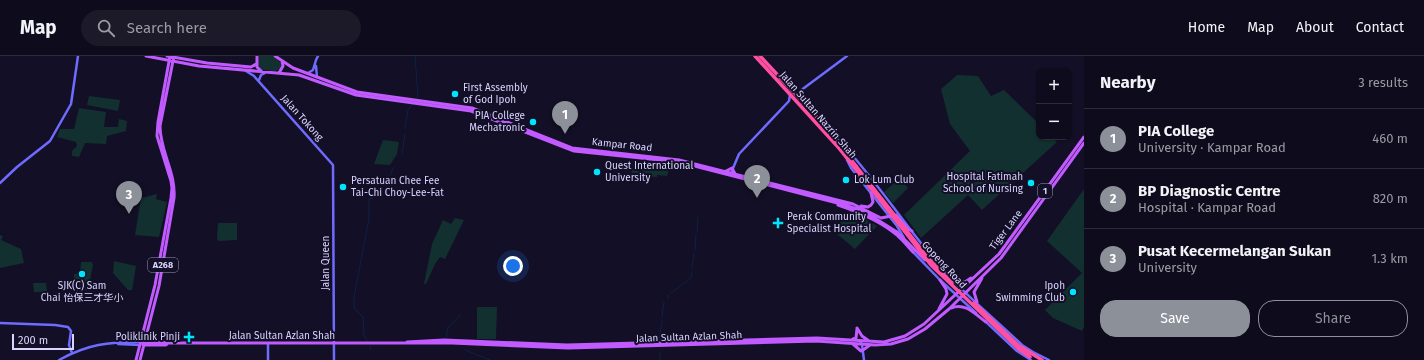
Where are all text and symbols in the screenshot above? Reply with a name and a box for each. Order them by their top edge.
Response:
search box [81,10,361,46]
text: Map [20,16,57,39]
icon: search [95,17,117,39]
text: Search here [127,19,207,37]
text: Home [1188,19,1225,36]
text: Map [1247,19,1274,36]
text: About [1296,19,1334,36]
text: Contact [1356,19,1404,36]
map controls [1036,68,1072,140]
button: + [1036,68,1072,104]
street label: Jalan Sultan Nazrin Shah [777,69,859,161]
text: Nearby [1100,72,1155,93]
text: 3 results [1358,75,1408,90]
place label: First Assembly of God Ipoh [463,82,528,106]
marker: First Assembly of God Ipoh [450,89,460,99]
street label: Jalan Tokong [278,93,326,144]
pin: 1 [552,101,578,134]
button: − [1036,104,1072,140]
place label: PIA College Mechatronic [469,110,525,134]
marker: PIA College Mechatronic [528,117,538,127]
text: PIA College [1138,122,1214,140]
text: 1 [1110,131,1116,146]
text: 460 m [1372,131,1408,146]
street label: Kampar Road [591,136,653,154]
text: University · Kampar Road [1138,140,1286,155]
place label: Quest International University [605,160,693,184]
pin: 2 [744,165,770,198]
marker: Quest International University [592,167,602,177]
place label: Hospital Fatimah School of Nursing [943,171,1024,195]
place label: Lok Lum Club [854,174,914,186]
place label: Persatuan Chee Fee Tai-Chi Choy-Lee-Fat [351,175,444,199]
marker: Lok Lum Club [841,175,851,185]
marker: Hospital Fatimah School of Nursing [1026,178,1036,188]
pin: 3 [116,181,142,214]
marker: Persatuan Chee Fee Tai-Chi Choy-Lee-Fat [338,182,348,192]
text: BP Diagnostic Centre [1138,182,1280,200]
road number: 1 [1038,184,1052,198]
text: 2 [1110,191,1116,206]
text: 820 m [1373,191,1408,206]
text: Hospital · Kampar Road [1138,200,1276,215]
street label: Tiger Lane [987,208,1025,252]
place label: Perak Community Specialist Hospital [787,211,871,235]
marker: Perak Community Specialist Hospital [772,217,784,229]
street label: Jalan Queen [320,236,332,290]
street label: Gopeng Road [919,239,969,291]
text: Pusat Kecermelangan Sukan [1138,242,1331,260]
text: 3 [1110,251,1116,266]
text: 1.3 km [1371,251,1408,266]
your location [503,256,523,276]
road number: A268 [148,258,178,272]
text: University [1138,260,1197,275]
marker: SJK(C) Sam Chai 怡保三才华小 [77,269,87,279]
place label: SJK(C) Sam Chai 怡保三才华小 [41,279,123,304]
place label: Ipoh Swimming Club [996,280,1065,304]
marker: Ipoh Swimming Club [1068,287,1078,297]
button: Save [1100,300,1250,337]
button: Share [1258,300,1408,337]
street label: Jalan Sultan Azlan Shah [636,329,742,345]
street label: Jalan Sultan Azlan Shah [229,330,335,342]
place label: Poliklinik Pinji [115,331,180,343]
marker: Poliklinik Pinji [183,331,195,343]
scale bar [12,332,74,351]
text: 200 m [18,334,48,347]

